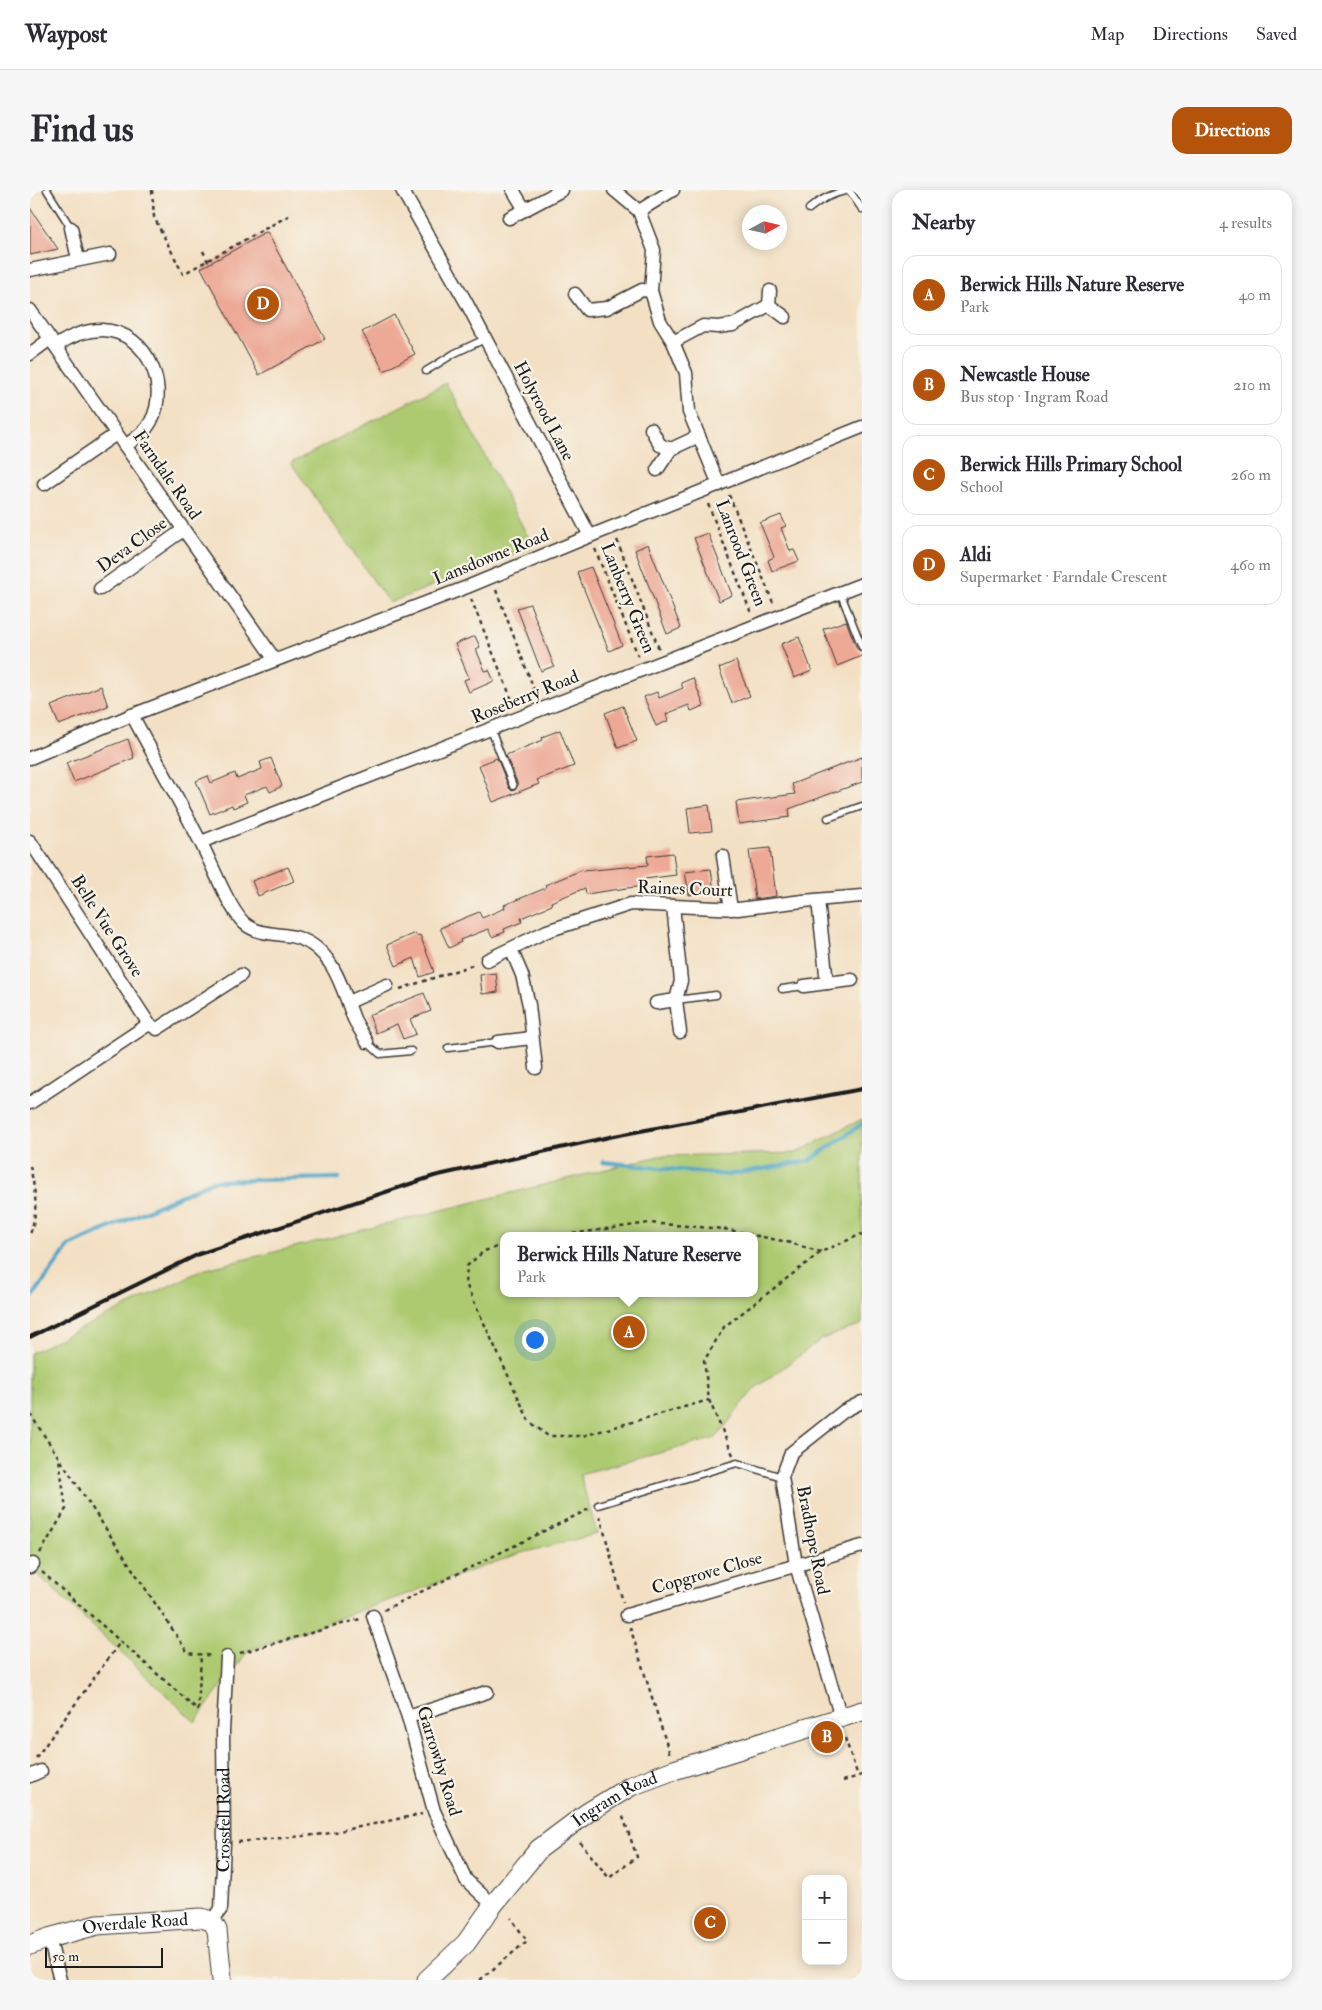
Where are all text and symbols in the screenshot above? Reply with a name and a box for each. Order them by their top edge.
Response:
text: Waypost [25,19,107,50]
text: Map [1091,23,1124,46]
text: Directions [1152,23,1228,46]
text: Saved [1256,23,1297,46]
button: Directions [1172,107,1292,154]
text: Find us [30,108,134,152]
north arrow [742,205,787,250]
text: Nearby [912,209,975,236]
text: 4 results [1219,213,1272,233]
text: Berwick Hills Nature Reserve [960,273,1184,297]
pin: D [247,285,279,323]
text: A [924,285,934,305]
text: 40 m [1238,285,1271,305]
text: Park [960,297,989,317]
street label: Holyrood Lane [508,357,580,465]
text: Newcastle House [960,363,1090,387]
text: B [924,375,934,395]
text: 210 m [1233,375,1271,395]
text: Bus stop · Ingram Road [960,387,1108,407]
street label: Farndale Road [128,426,206,524]
text: Berwick Hills Primary School [960,453,1182,477]
text: C [923,465,935,485]
text: 260 m [1231,465,1271,485]
text: School [960,477,1003,497]
street label: Lanrood Green [710,496,772,610]
street label: Deva Close [92,512,172,578]
street label: Lansdowne Road [430,523,552,591]
street label: Lanberry Green [595,539,661,657]
text: Aldi [960,543,991,567]
text: D [922,555,936,575]
text: 460 m [1230,555,1271,575]
text: Supermarket · Farndale Crescent [960,567,1167,587]
street label: Roseberry Road [468,665,582,729]
street label: Belle Vue Grove [65,871,149,982]
street label: Raines Court [637,876,733,902]
popup [500,1232,758,1297]
text: Berwick Hills Nature Reserve [517,1243,741,1267]
text: Park [517,1267,546,1287]
pin: A [613,1313,645,1351]
your location [522,1327,548,1353]
street label: Bradhope Road [791,1483,835,1597]
street label: Copgrove Close [649,1546,765,1600]
street label: Garrowby Road [411,1703,467,1819]
pin: B [811,1718,843,1756]
street label: Ingram Road [567,1766,660,1832]
street label: Crossfell Road [211,1767,236,1873]
map controls [802,1875,847,1965]
button: + [802,1875,847,1920]
pin: C [694,1904,726,1942]
street label: Overdale Road [79,1907,189,1940]
button: − [802,1920,847,1965]
scale bar [45,1945,162,1968]
text: 50 m [52,1948,79,1965]

